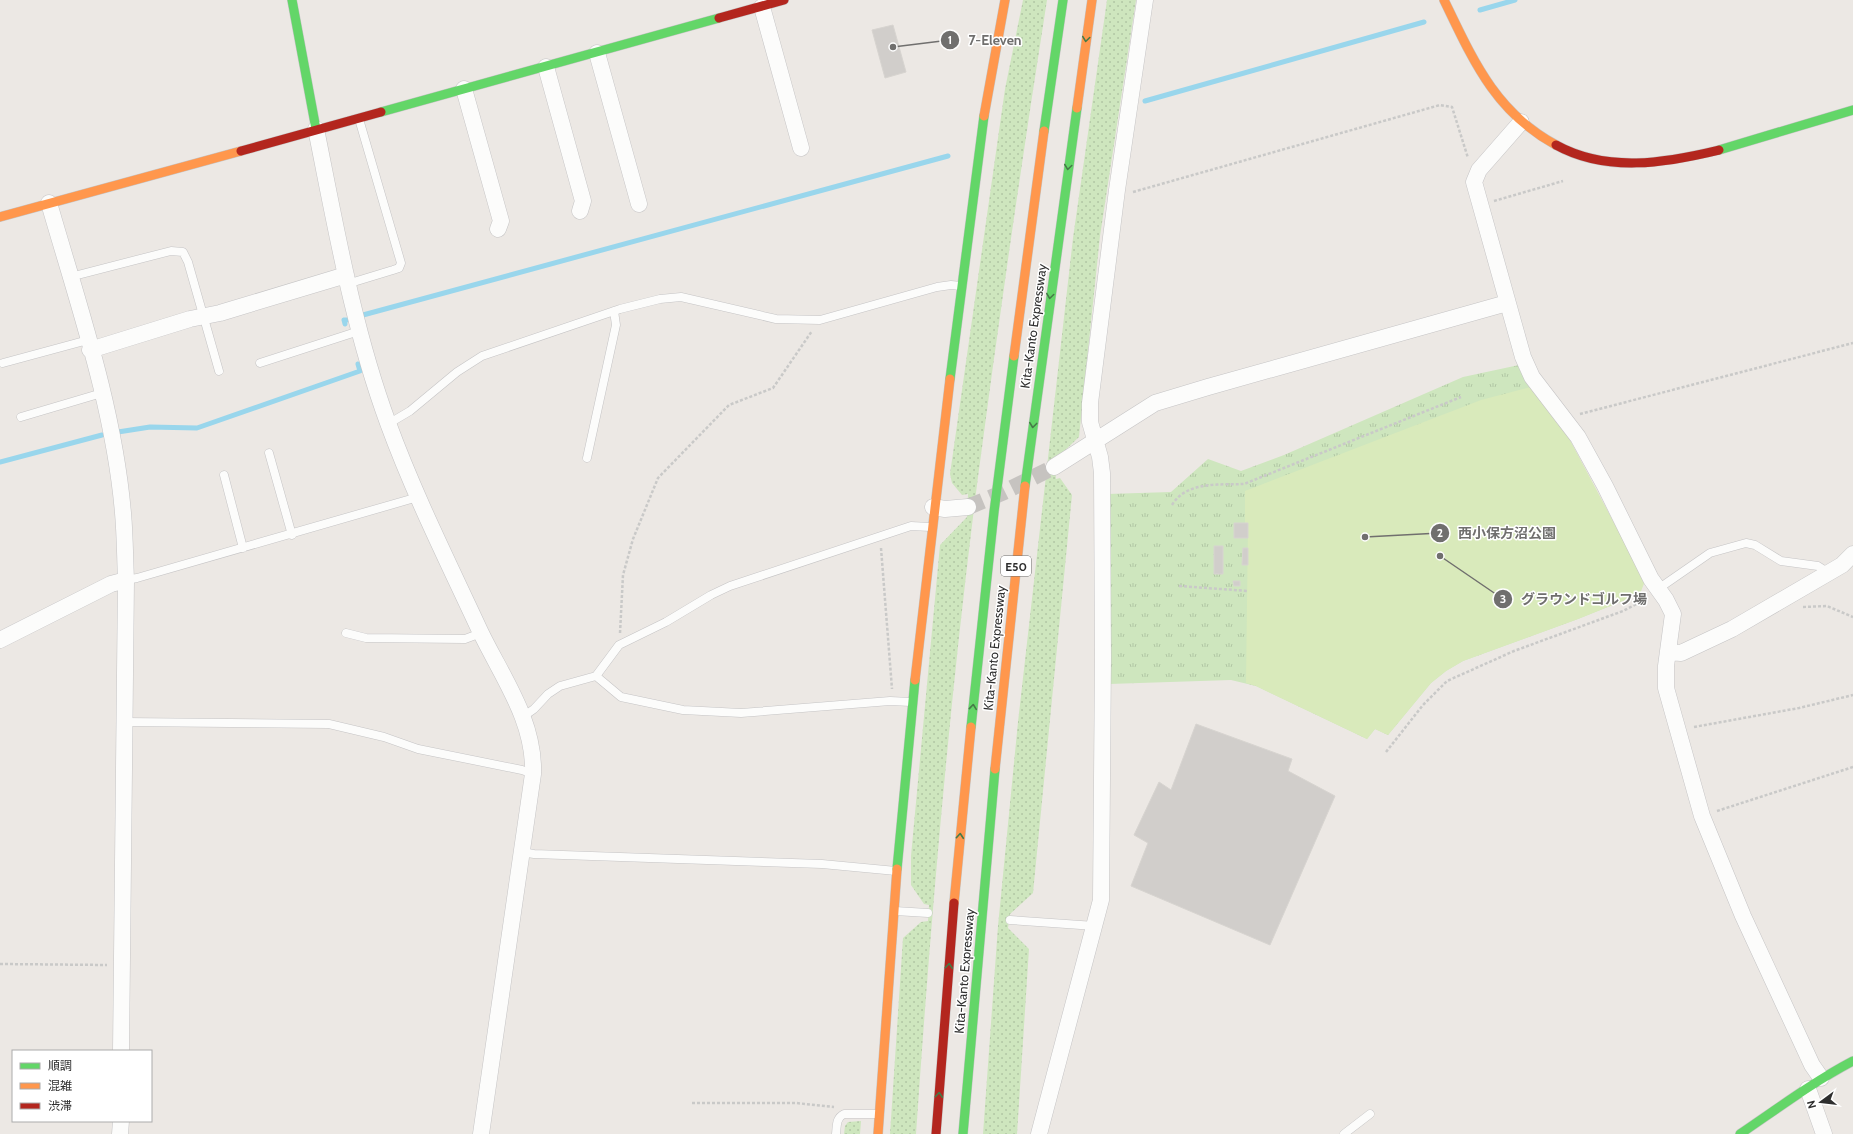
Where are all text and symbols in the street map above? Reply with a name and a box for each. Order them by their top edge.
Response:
callout: 7-Eleven [940,27,1029,53]
text: 7-Eleven [968,31,1022,49]
text: 1 [948,32,952,47]
one-way arrow [1082,36,1091,42]
one-way arrow [1064,164,1073,170]
street label: Kita-Kanto Expressway [1016,262,1050,389]
one-way arrow [1046,293,1055,299]
one-way arrow [1029,422,1038,428]
callout: 西小保方沼公園 [1430,520,1564,546]
text: 西小保方沼公園 [1458,524,1556,542]
text: 2 [1437,525,1443,540]
road number: E50 [1001,556,1031,576]
street label: Kita-Kanto Expressway [979,584,1009,711]
callout: グラウンドゴルフ場 [1493,586,1655,612]
text: グラウンドゴルフ場 [1521,590,1647,608]
text: 3 [1500,591,1506,606]
one-way arrow [968,704,977,710]
one-way arrow [956,833,965,839]
street label: Kita-Kanto Expressway [951,907,977,1034]
one-way arrow [944,962,953,969]
legend [12,1050,152,1122]
text: 順調 [48,1058,72,1073]
text: 混雑 [48,1078,72,1093]
north arrow [1801,1082,1841,1122]
one-way arrow [934,1092,943,1098]
text: 渋滞 [48,1098,72,1113]
text: N [1804,1099,1819,1110]

